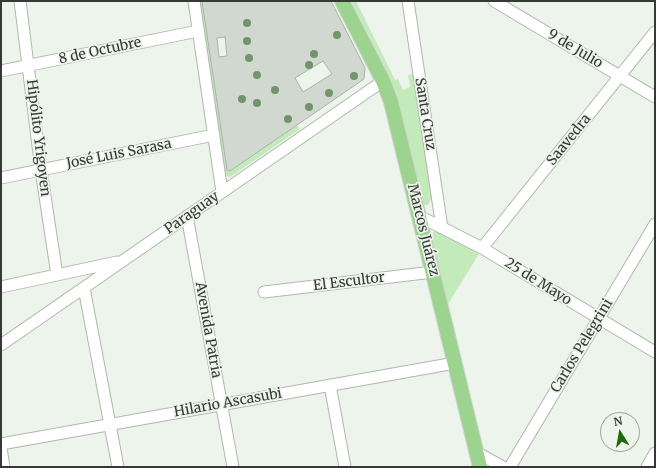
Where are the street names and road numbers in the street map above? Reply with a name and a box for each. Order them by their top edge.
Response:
street label: 9 de Julio [544,26,606,72]
street label: 8 de Octubre [57,34,143,68]
street label: Santa Cruz [411,77,439,151]
street label: Hipólito Yrigoyen [22,78,54,198]
street label: Saavedra [543,111,595,169]
street label: José Luis Sarasa [65,136,173,172]
street label: Marcos Juárez [403,182,443,278]
street label: Paraguay [162,188,222,238]
street label: 25 de Mayo [501,255,575,309]
street label: El Escultor [312,269,386,295]
street label: Avenida Patria [191,281,225,379]
street label: Carlos Pelegrini [547,296,617,396]
street label: Hilario Ascasubi [173,385,283,421]

